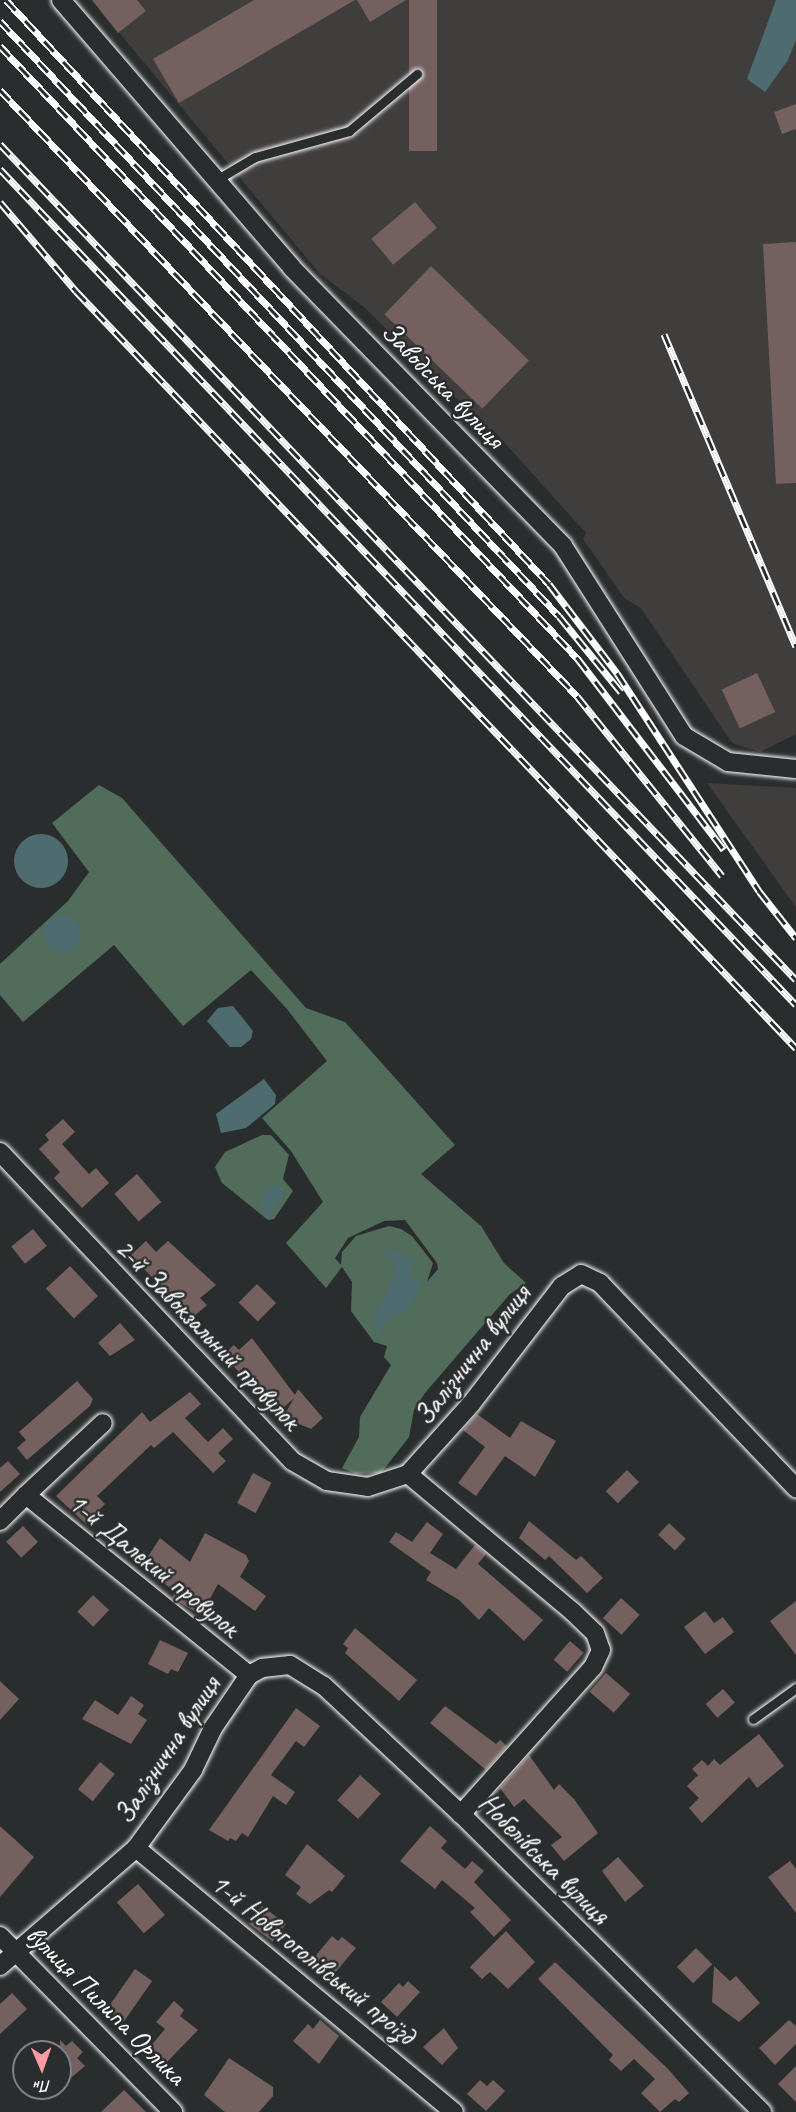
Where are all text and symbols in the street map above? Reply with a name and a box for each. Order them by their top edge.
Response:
street label: Заводська вулиця [375,315,511,455]
street label: 2-й Завокзальний провулок [108,1231,308,1437]
street label: Залізнична вулиця [406,1277,538,1433]
street label: 1-й Далекий провулок [62,1486,246,1644]
street label: Залізнична вулиця [106,1669,228,1831]
street label: Нобелівська вулиця [471,1786,617,1932]
street label: 1-й Новогоголівський проїзд [204,1866,422,2052]
street label: вулиця Пилипа Орлика [20,1919,192,2091]
north arrow [12,2040,72,2100]
text: Пн [34,2076,51,2096]

